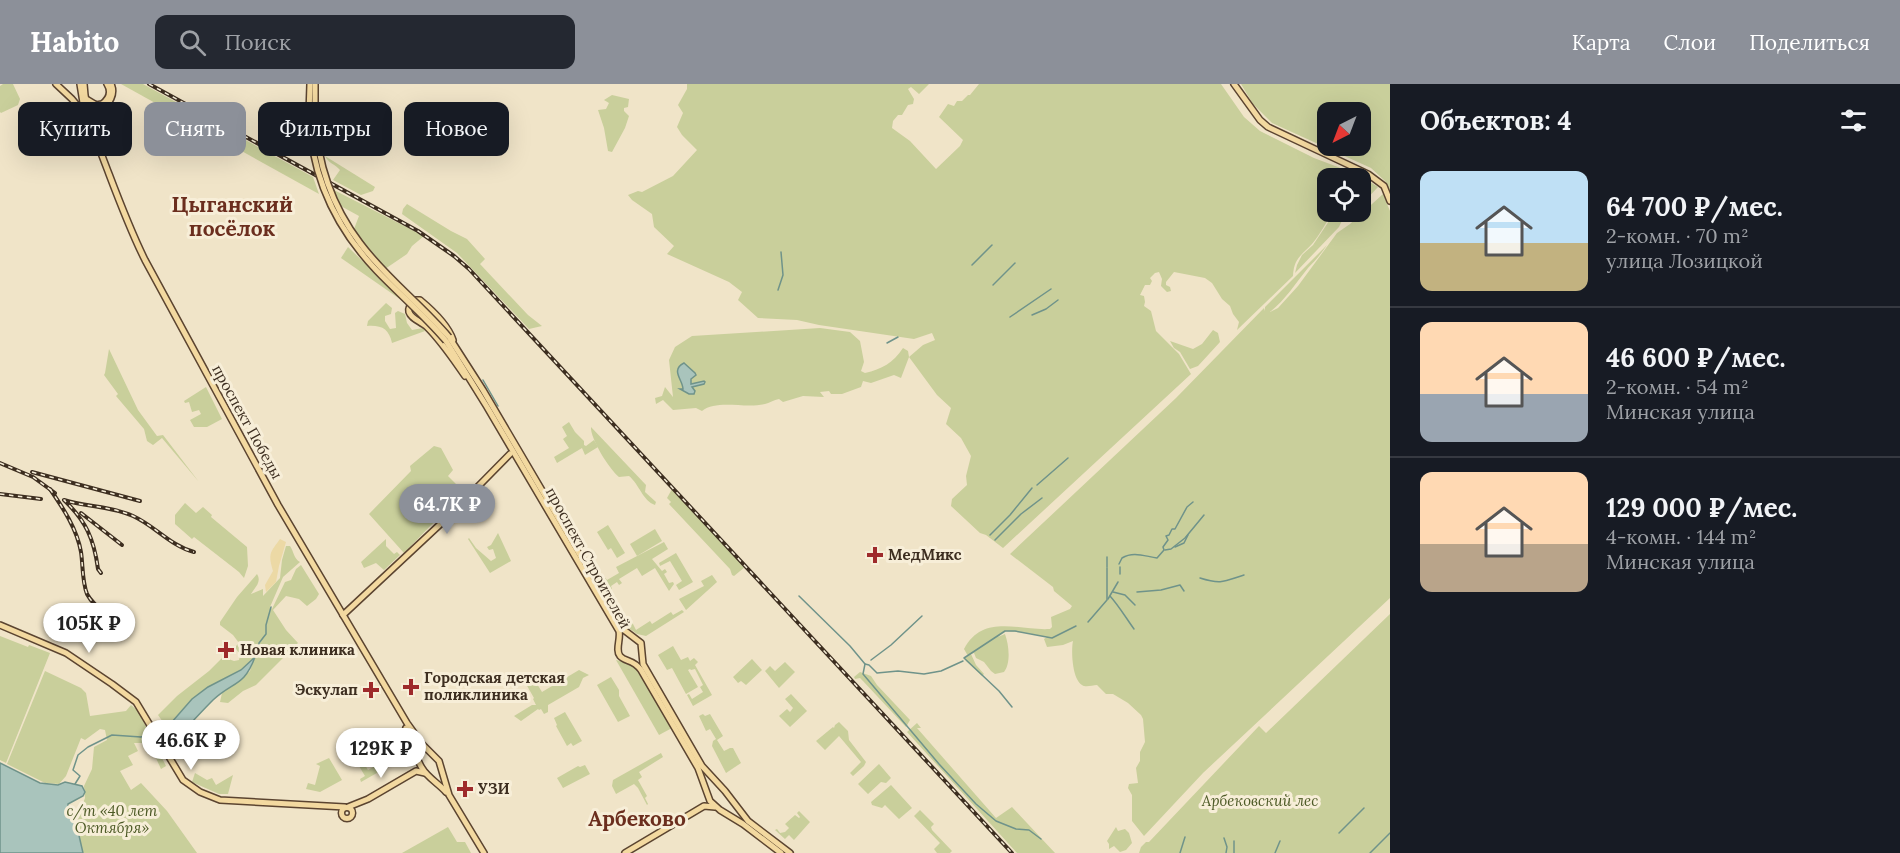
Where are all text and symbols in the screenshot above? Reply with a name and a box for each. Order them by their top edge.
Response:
search box [155,15,575,69]
text: Habito [30,24,119,60]
icon: search [176,26,209,59]
text: Поиск [224,28,291,56]
text: Карта [1572,29,1631,56]
text: Слои [1664,29,1716,56]
text: Поделиться [1749,29,1870,56]
chip: Купить [18,102,132,156]
chip: Снять [144,102,246,156]
chip: Фильтры [258,102,392,156]
chip: Новое [404,102,509,156]
north arrow [1317,102,1371,156]
map controls [1317,102,1371,222]
text: Объектов: 4 [1420,104,1572,137]
icon: filters [1837,104,1870,137]
button: locate [1317,168,1371,222]
text: 64 700 ₽/мес. [1606,190,1783,223]
district label: Цыганский посёлок [171,191,293,242]
icon: home [1468,195,1540,267]
text: 2-комн. · 70 m² [1606,223,1749,248]
text: улица Лозицкой [1606,248,1763,273]
text: 46 600 ₽/мес. [1606,341,1785,374]
icon: home [1468,346,1540,418]
street label: проспект Победы [208,361,287,482]
text: 2-комн. · 54 m² [1606,374,1749,399]
text: Минская улица [1606,399,1755,424]
pin: 64.7K ₽ [392,484,502,535]
street label: проспект Строителей [542,484,635,632]
text: 64.7K ₽ [413,491,481,516]
text: 129 000 ₽/мес. [1606,491,1797,524]
icon: home [1468,496,1540,568]
text: 4-комн. · 144 m² [1606,524,1756,549]
place label: МедМикс [888,545,962,564]
marker: МедМикс [866,546,884,564]
text: Минская улица [1606,549,1755,574]
pin: 105K ₽ [40,603,138,654]
text: 105K ₽ [57,610,121,635]
place label: Новая клиника [240,640,355,659]
marker: Новая клиника [217,641,235,659]
place label: Городская детская поликлиника [424,668,565,704]
marker: Городская детская поликлиника [402,678,420,696]
place label: Эскулап [295,680,358,699]
marker: Эскулап [362,681,380,699]
pin: 46.6K ₽ [136,720,246,771]
text: 46.6K ₽ [156,727,226,752]
pin: 129K ₽ [332,728,430,779]
text: 129K ₽ [350,735,412,760]
place label: УЗИ [478,779,510,798]
marker: УЗИ [456,780,474,798]
park label: Арбековский лес [1201,791,1318,810]
park label: с/т «40 лет Октября» [67,801,157,837]
district label: Арбеково [588,805,686,832]

